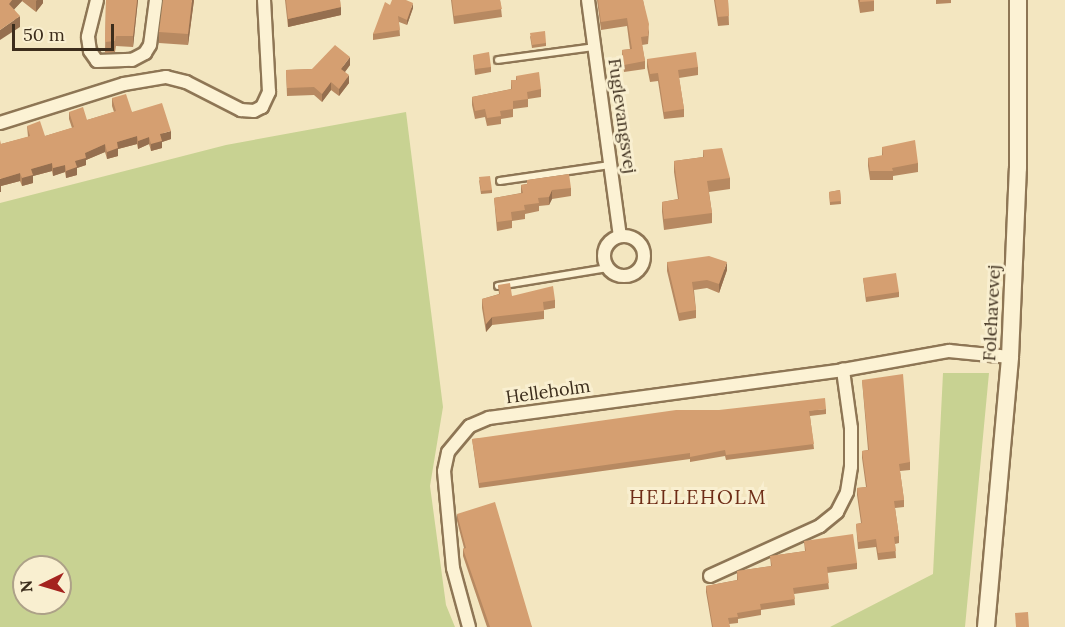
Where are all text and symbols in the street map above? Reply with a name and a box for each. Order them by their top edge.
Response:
scale bar [15,12,117,50]
text: 50 m [23,23,65,46]
street label: Fuglevangsvej [603,57,641,175]
street label: Folehavevej [979,264,1005,362]
street label: Helleholm [504,375,592,409]
district label: HELLEHOLM [629,484,767,508]
north arrow [12,555,72,615]
text: N [16,579,37,593]

